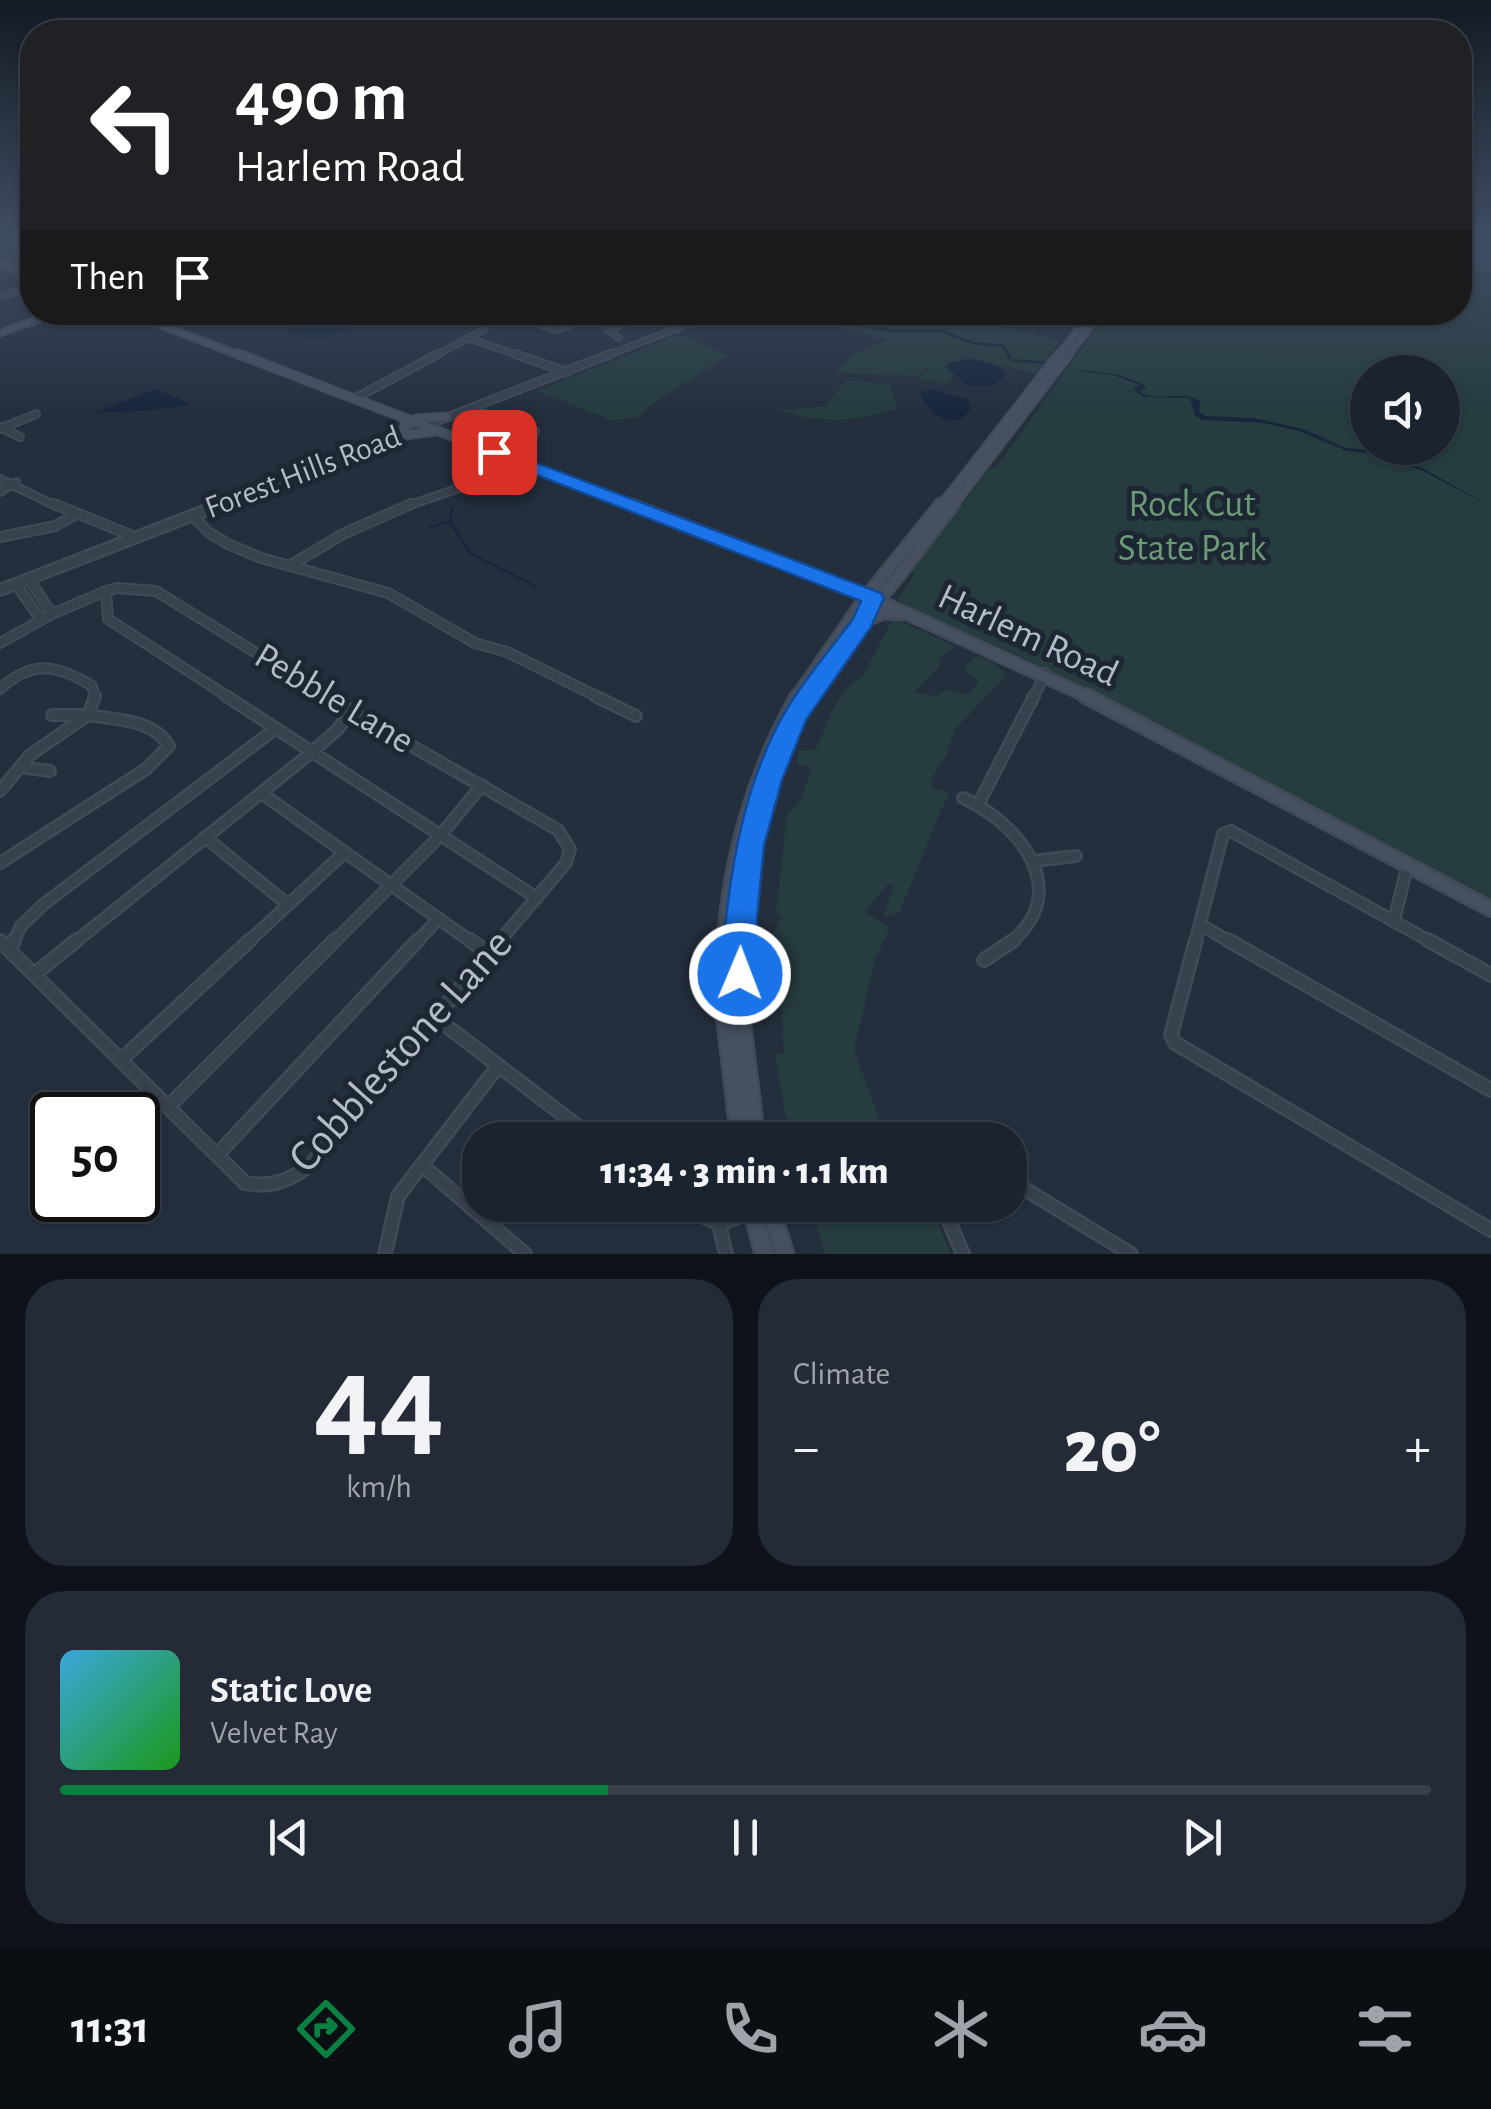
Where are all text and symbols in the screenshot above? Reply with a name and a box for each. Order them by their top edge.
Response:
icon: left [70,60,200,190]
text: 490 m [235,63,408,133]
text: Harlem Road [235,145,465,190]
icon: arrive [165,250,220,305]
text: Then [70,259,145,297]
map controls [1350,355,1460,465]
button: sound [1350,355,1460,465]
pin [452,410,537,495]
street label: Forest Hills Road [201,420,405,524]
icon: arrive [467,425,522,480]
park label: Rock Cut State Park [1118,486,1267,568]
street label: Harlem Road [932,578,1124,694]
street label: Pebble Lane [248,637,420,761]
street label: Cobblestone Lane [281,921,521,1181]
position arrow [688,922,792,1026]
speed limit sign: 50 [30,1092,160,1222]
text: 11:34 · 3 min · 1.1 km [600,1153,889,1191]
text: 44 [314,1338,444,1468]
text: Climate [793,1358,890,1390]
text: 20° [1064,1411,1160,1486]
text: − [793,1421,819,1476]
text: + [1405,1421,1431,1476]
text: km/h [346,1471,412,1503]
text: Static Love [210,1672,372,1710]
text: Velvet Ray [210,1717,338,1749]
icon: previous [261,1810,316,1865]
icon: pause [718,1810,773,1865]
icon: next [1175,1810,1230,1865]
icon: directions [291,1994,361,2064]
icon: music [503,1994,573,2064]
icon: phone [715,1994,785,2064]
icon: climate [926,1994,996,2064]
icon: car [1138,1994,1208,2064]
icon: filters [1350,1994,1420,2064]
text: 11:31 [71,2006,149,2051]

